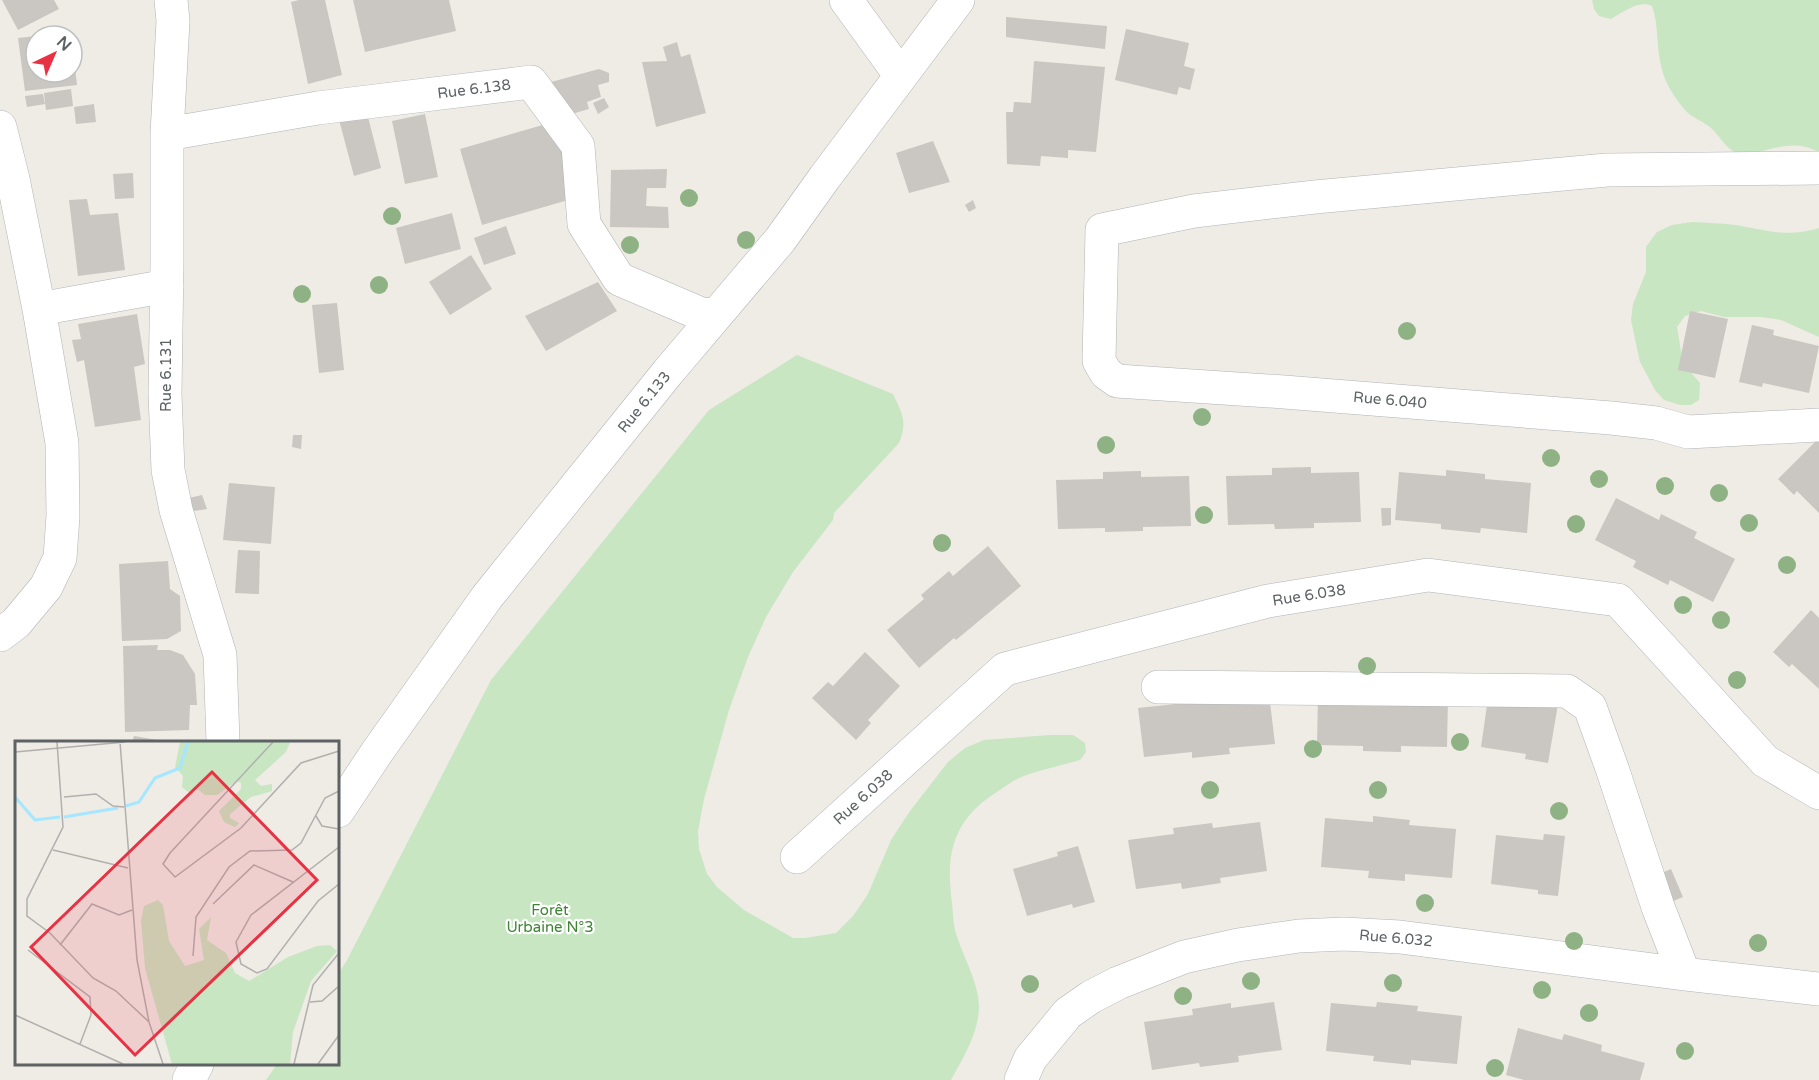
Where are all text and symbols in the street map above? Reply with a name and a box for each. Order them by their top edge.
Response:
north arrow [24,24,84,84]
text: N [52,32,75,56]
street label: Rue 6.138 [436,76,512,102]
street label: Rue 6.131 [157,338,175,412]
street label: Rue 6.133 [614,368,674,436]
street label: Rue 6.040 [1352,388,1428,412]
street label: Rue 6.038 [1271,580,1347,610]
inset map [15,741,339,1065]
street label: Rue 6.038 [830,766,896,828]
park label: Forêt Urbaine N°3 [506,901,594,936]
street label: Rue 6.032 [1358,926,1434,950]

